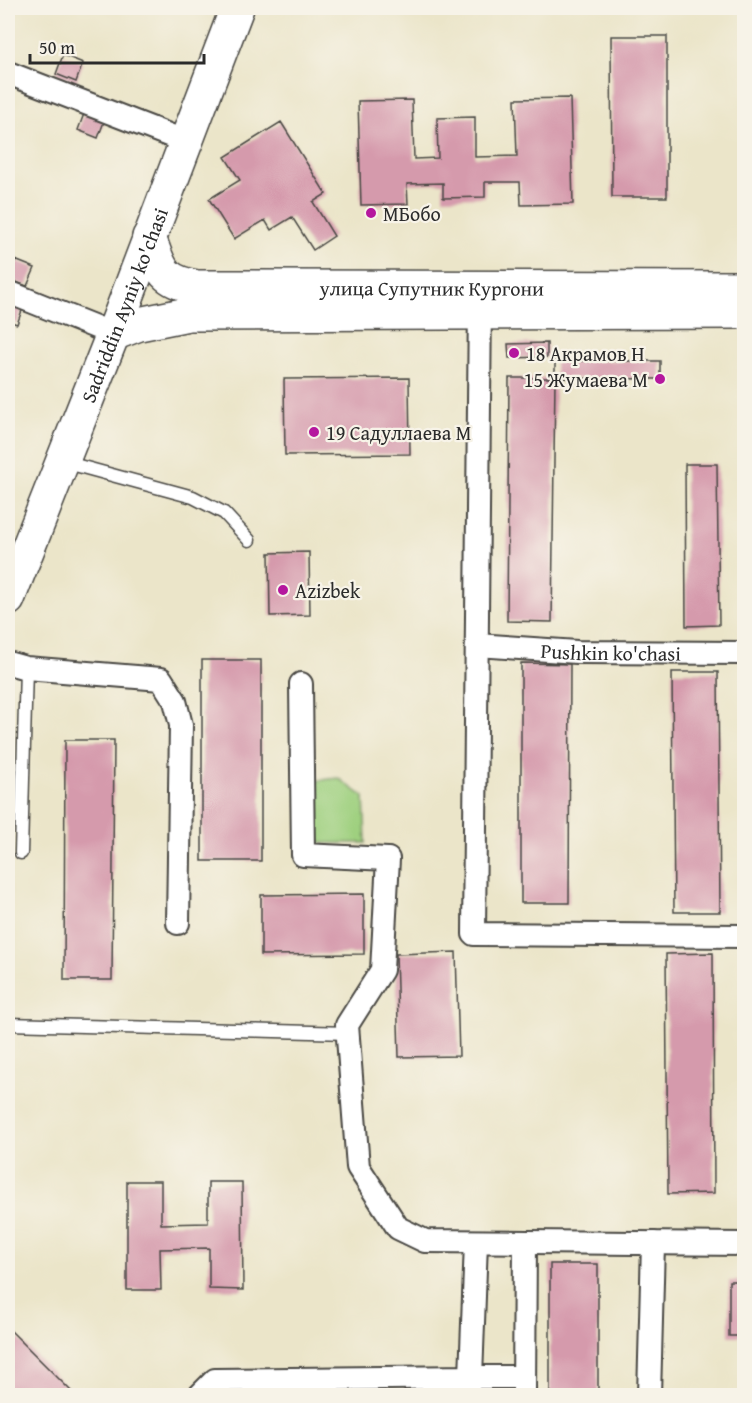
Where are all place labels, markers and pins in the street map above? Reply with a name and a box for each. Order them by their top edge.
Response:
place label: МБобо [383,199,441,228]
marker: МБобо [364,206,378,220]
place label: 18 Акрамов Н [526,339,645,368]
marker: 18 Акрамов Н [507,346,521,360]
place label: 15 Жумаева М [524,365,648,394]
marker: 15 Жумаева М [653,372,667,386]
place label: 19 Садуллаева М [326,418,471,447]
marker: 19 Садуллаева М [307,425,321,439]
place label: Azizbek [295,576,361,605]
marker: Azizbek [276,583,290,597]

